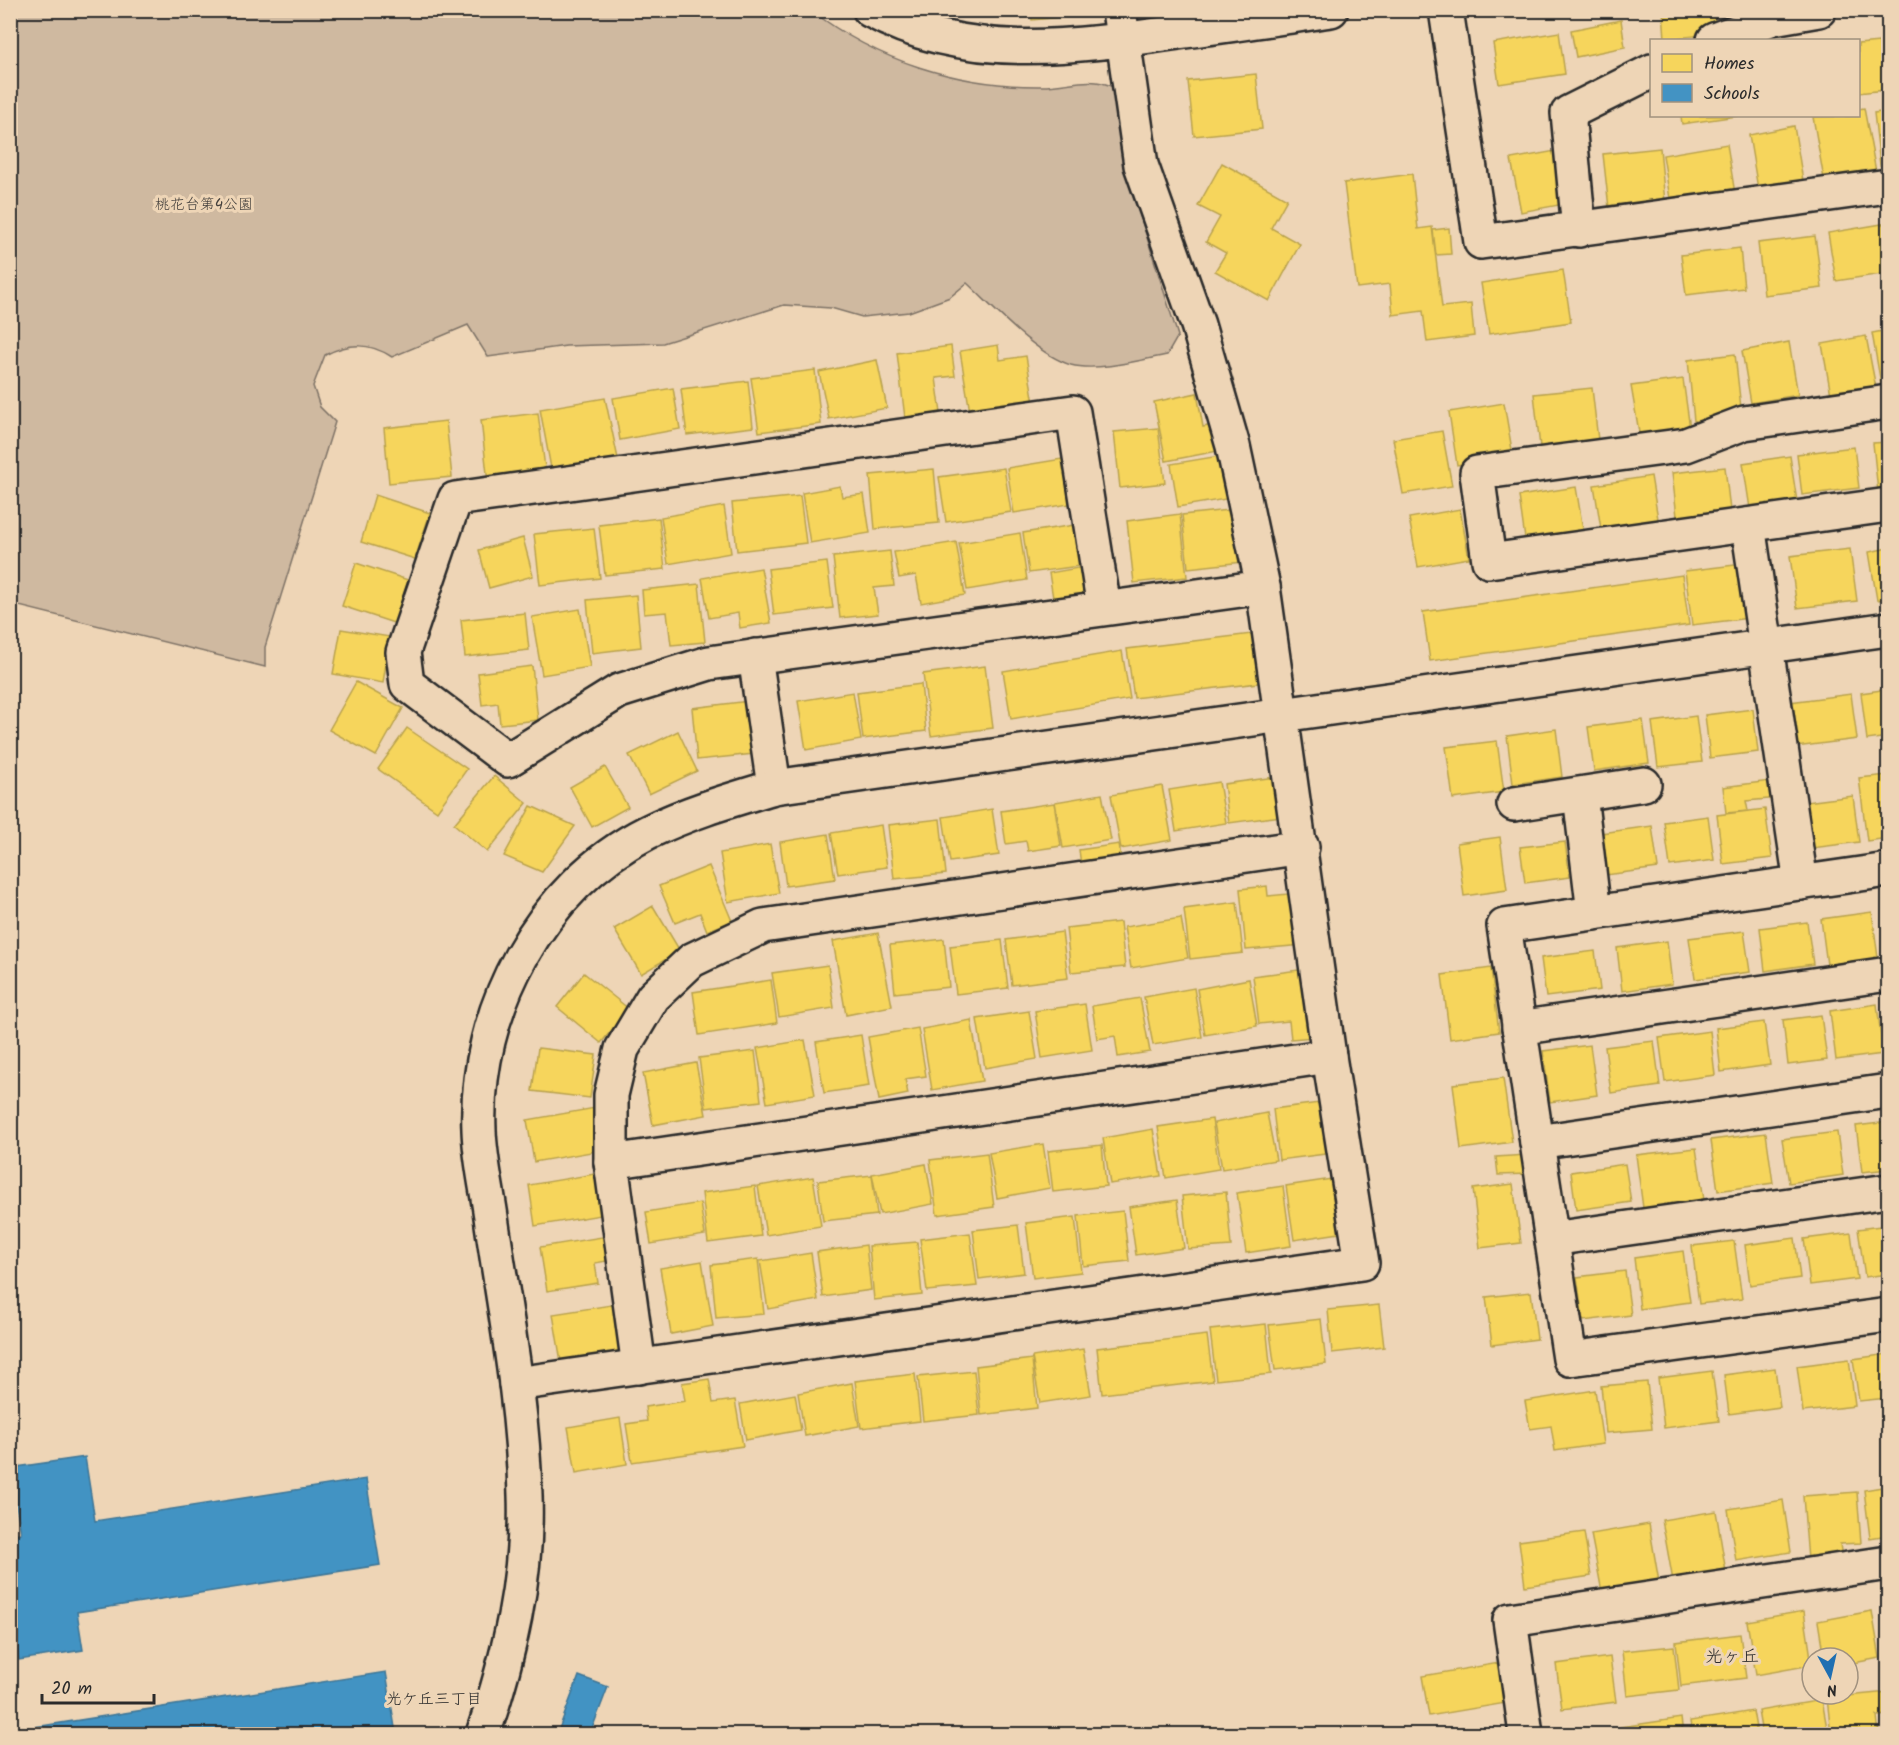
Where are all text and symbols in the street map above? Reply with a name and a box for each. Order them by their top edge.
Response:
legend [1650,39,1860,117]
text: Homes [1704,50,1755,79]
text: Schools [1704,80,1760,109]
park label: 桃花台第4公園 [155,193,253,217]
district label: 光ヶ丘 [1705,1643,1759,1672]
north arrow [1800,1646,1860,1706]
scale bar [42,1667,154,1705]
text: 20 m [51,1675,92,1704]
text: N [1825,1676,1839,1702]
district label: 光ケ丘三丁目 [386,1687,482,1712]

